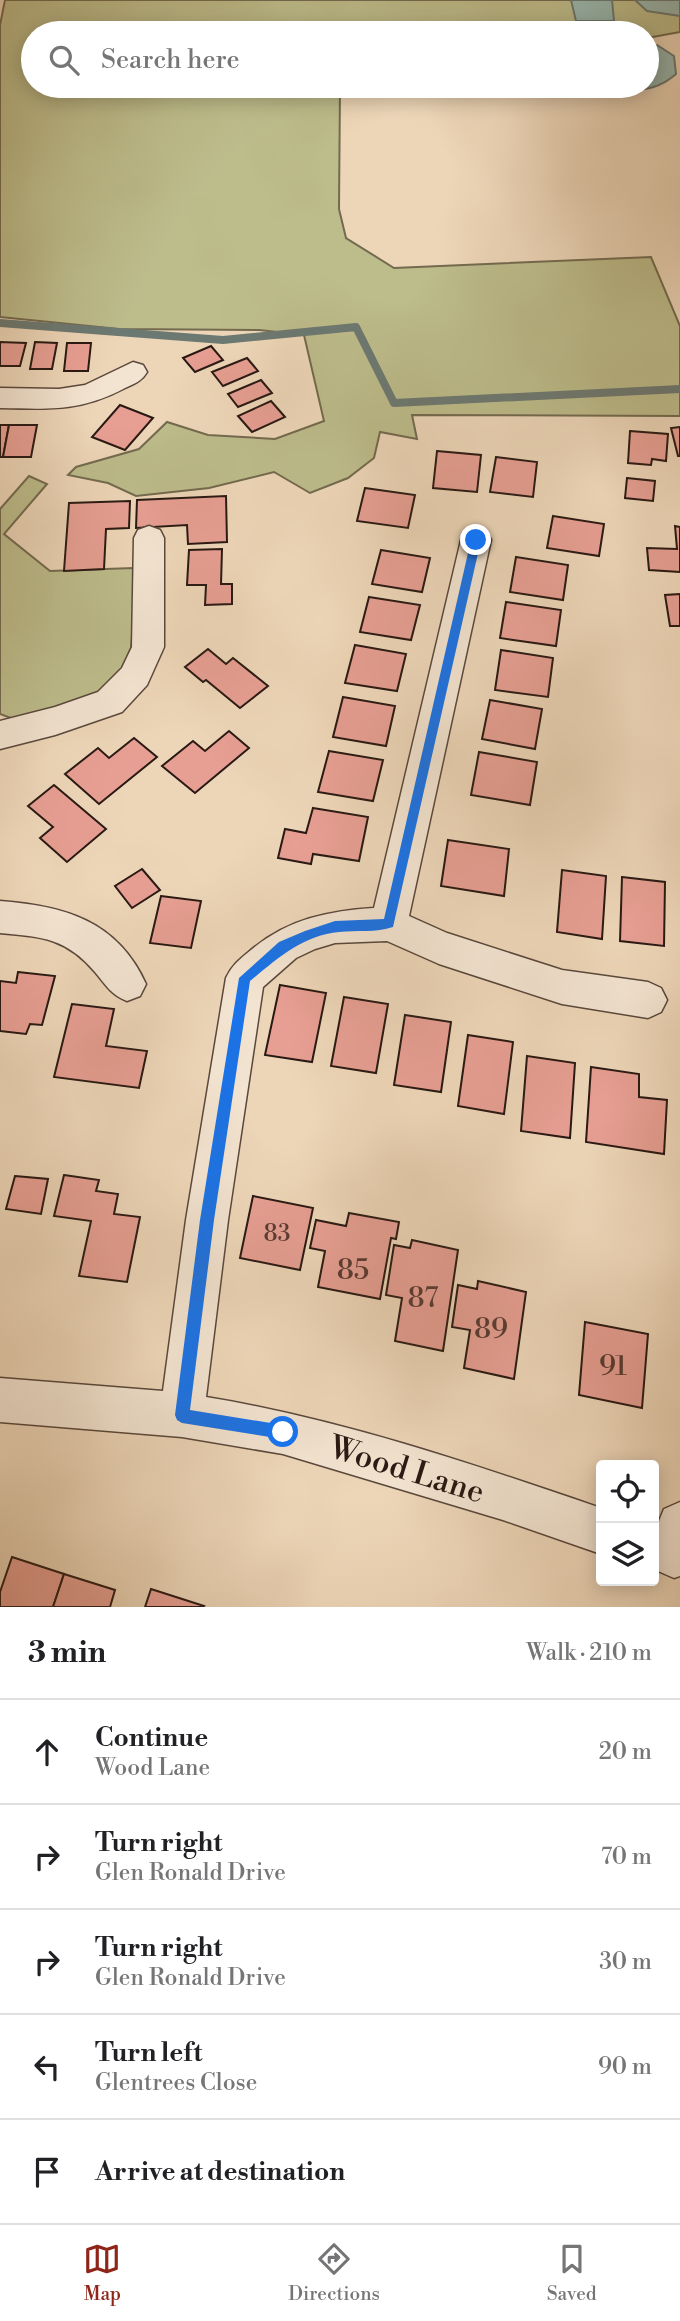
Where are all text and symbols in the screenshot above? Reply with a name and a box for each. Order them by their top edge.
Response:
search box [21,21,659,98]
icon: search [45,41,83,79]
text: Search here [101,44,240,76]
route end [460,524,491,555]
house number: 83 [264,1220,290,1248]
house number: 85 [337,1253,369,1288]
house number: 87 [408,1281,438,1316]
house number: 89 [474,1312,508,1347]
house number: 91 [599,1349,627,1384]
route start [267,1416,298,1447]
street label: Wood Lane [323,1427,489,1513]
map controls [596,1460,659,1586]
button: locate [596,1460,659,1523]
button: layers [596,1523,659,1586]
text: 3 min [28,1634,106,1672]
text: Walk · 210 m [526,1639,652,1667]
text: Continue [95,1722,208,1754]
icon: ahead [28,1733,66,1771]
text: 20 m [599,1738,652,1766]
text: Wood Lane [95,1754,210,1782]
text: Turn right [95,1827,223,1859]
icon: right [28,1838,66,1876]
text: 70 m [601,1843,652,1871]
text: Glen Ronald Drive [95,1859,286,1887]
text: Turn right [95,1932,223,1964]
icon: right [28,1943,66,1981]
text: 30 m [599,1948,652,1976]
text: Glen Ronald Drive [95,1964,286,1992]
text: Turn left [95,2037,203,2069]
icon: left [28,2048,66,2086]
text: 90 m [598,2053,652,2081]
text: Glentrees Close [95,2069,257,2097]
icon: arrive [28,2153,66,2191]
text: Arrive at destination [95,2156,345,2188]
tab: Map [83,2240,121,2306]
tab: Directions [288,2240,380,2306]
tab: Saved [547,2240,597,2306]

